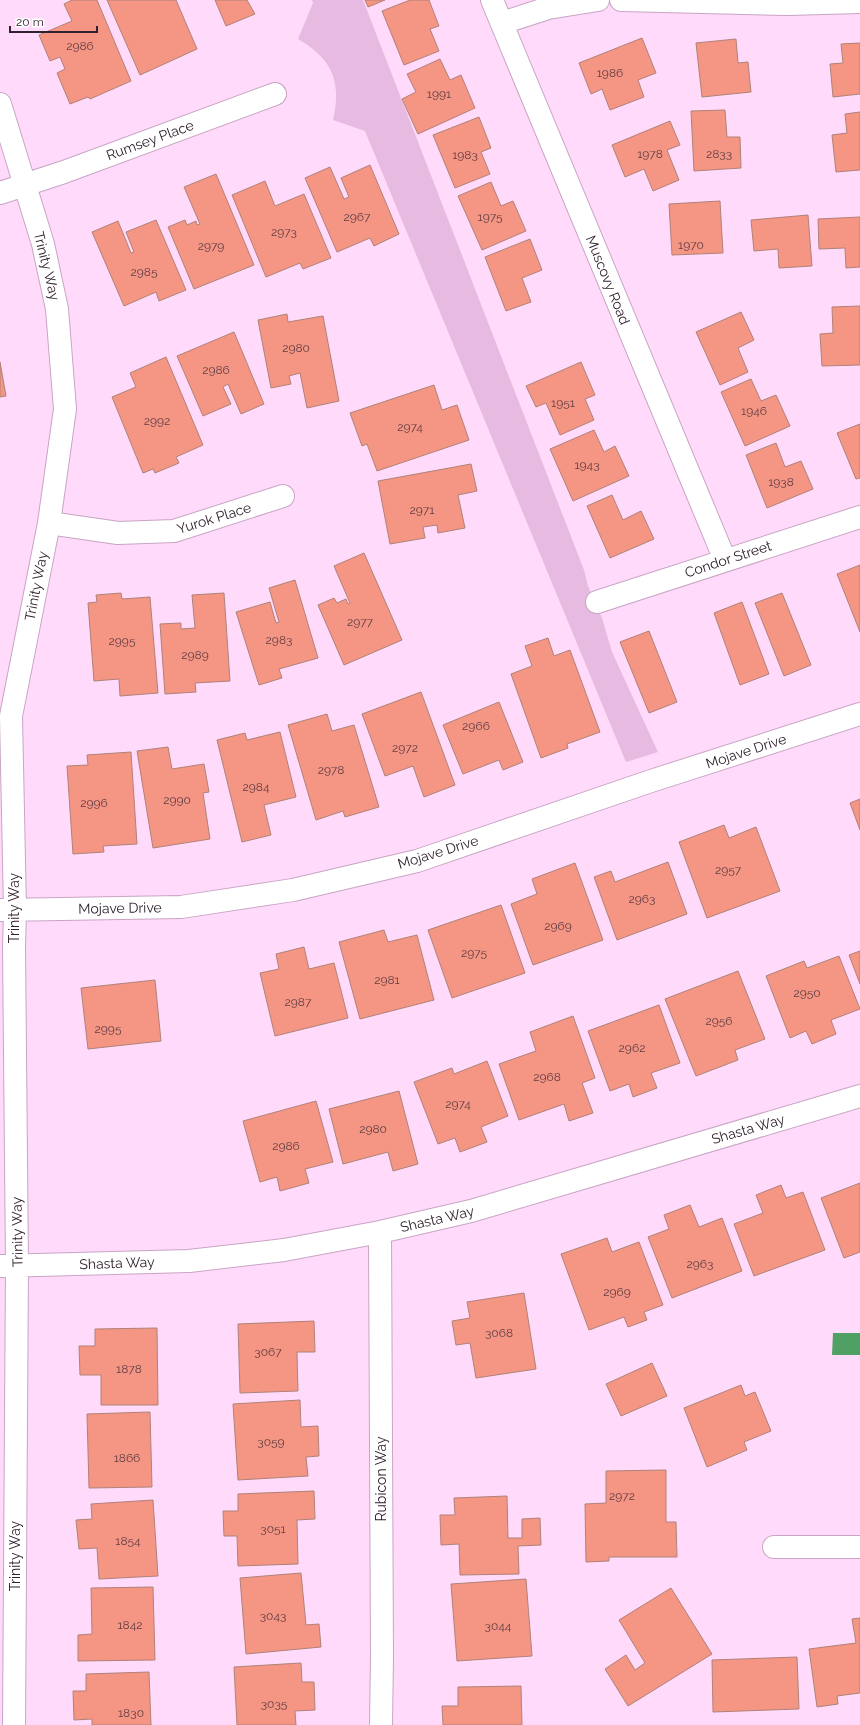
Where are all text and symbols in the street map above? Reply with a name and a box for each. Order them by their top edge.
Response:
scale bar [10,8,97,34]
text: 20 m [16,15,44,29]
house number: 2986 [66,39,94,53]
house number: 1986 [597,66,623,80]
house number: 1991 [427,87,451,101]
street label: Rumsey Place [104,117,196,163]
house number: 1978 [637,147,663,161]
house number: 2833 [706,147,732,161]
house number: 1983 [452,148,478,162]
house number: 2967 [344,210,371,224]
house number: 1975 [478,210,503,224]
house number: 2973 [271,225,297,239]
street label: Trinity Way [31,230,63,302]
street label: Muscovy Road [583,233,633,327]
house number: 1970 [678,238,704,252]
house number: 2979 [198,239,224,253]
house number: 2985 [131,265,158,279]
house number: 2980 [282,341,310,355]
house number: 2986 [202,363,230,377]
house number: 1951 [551,396,575,410]
house number: 1946 [741,404,767,418]
house number: 2992 [144,414,170,428]
house number: 2974 [397,420,423,434]
house number: 1943 [574,458,600,472]
house number: 1938 [768,475,794,489]
street label: Yurok Place [175,499,253,537]
house number: 2971 [410,503,434,517]
street label: Condor Street [683,537,774,581]
street label: Trinity Way [21,550,51,622]
house number: 2977 [347,615,374,629]
house number: 2983 [266,633,292,647]
house number: 2995 [109,634,136,648]
house number: 2989 [181,648,209,662]
house number: 2966 [462,719,490,733]
street label: Mojave Drive [704,730,788,772]
house number: 2972 [392,741,418,755]
house number: 2978 [318,763,344,777]
house number: 2984 [243,780,270,794]
house number: 2990 [163,793,191,807]
house number: 2996 [80,796,108,810]
street label: Mojave Drive [396,832,480,872]
house number: 2957 [715,863,742,877]
street label: Trinity Way [6,872,22,943]
house number: 2963 [629,892,655,906]
street label: Mojave Drive [78,899,162,917]
house number: 2969 [544,919,572,933]
house number: 2975 [461,946,487,960]
house number: 2981 [374,973,400,987]
house number: 2950 [793,986,821,1000]
house number: 2987 [285,995,312,1009]
house number: 2956 [705,1014,733,1028]
house number: 2995 [95,1022,122,1036]
house number: 2962 [619,1041,645,1055]
house number: 2968 [533,1070,561,1084]
house number: 2974 [445,1097,471,1111]
street label: Shasta Way [710,1111,787,1147]
house number: 2980 [359,1122,387,1136]
house number: 2986 [272,1139,300,1153]
street label: Trinity Way [8,1196,26,1267]
street label: Shasta Way [398,1203,476,1235]
street label: Shasta Way [79,1254,155,1272]
house number: 2963 [687,1257,713,1271]
house number: 2969 [603,1285,631,1299]
house number: 3068 [485,1326,513,1340]
house number: 3067 [254,1345,282,1359]
house number: 1878 [116,1362,142,1376]
house number: 3059 [257,1435,285,1449]
street label: Rubicon Way [373,1436,389,1522]
house number: 1866 [114,1451,140,1465]
house number: 2972 [609,1489,635,1503]
street label: Trinity Way [7,1520,23,1591]
house number: 3051 [260,1522,286,1536]
house number: 1854 [115,1534,141,1548]
house number: 3043 [260,1609,286,1623]
house number: 1842 [117,1618,143,1632]
house number: 3044 [485,1619,512,1633]
house number: 3035 [261,1697,288,1711]
house number: 1830 [118,1706,144,1720]

